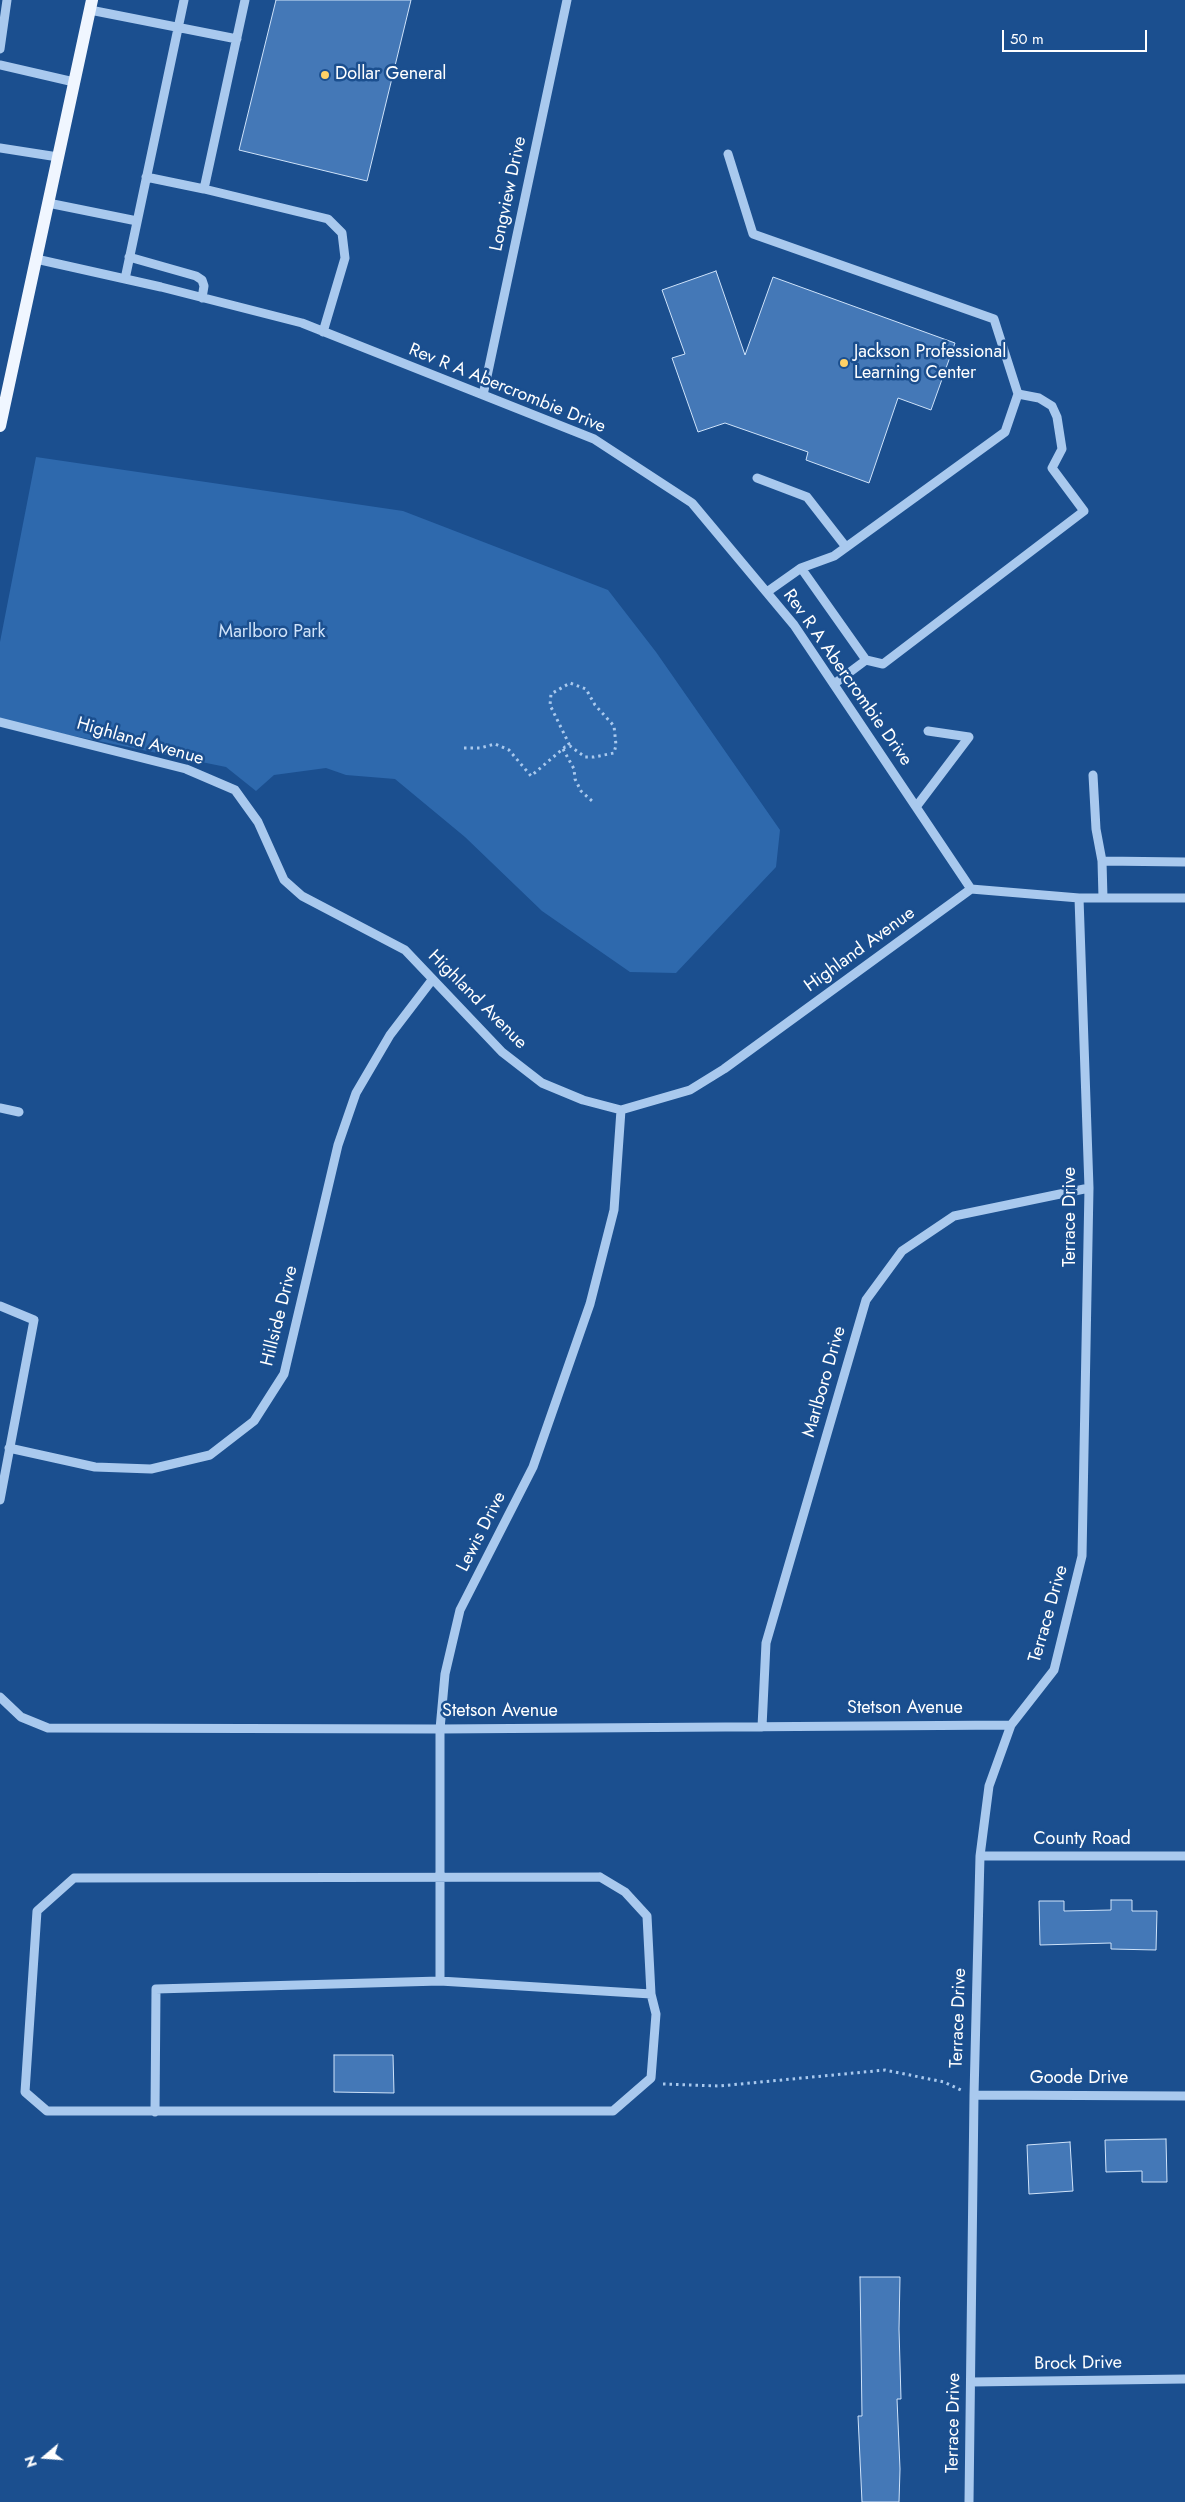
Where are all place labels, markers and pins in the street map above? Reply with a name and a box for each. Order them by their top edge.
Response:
place label: Dollar General [335,64,446,86]
marker: Dollar General [319,69,331,81]
place label: Jackson Professional Learning Center [854,342,1006,384]
marker: Jackson Professional Learning Center [838,357,850,369]

